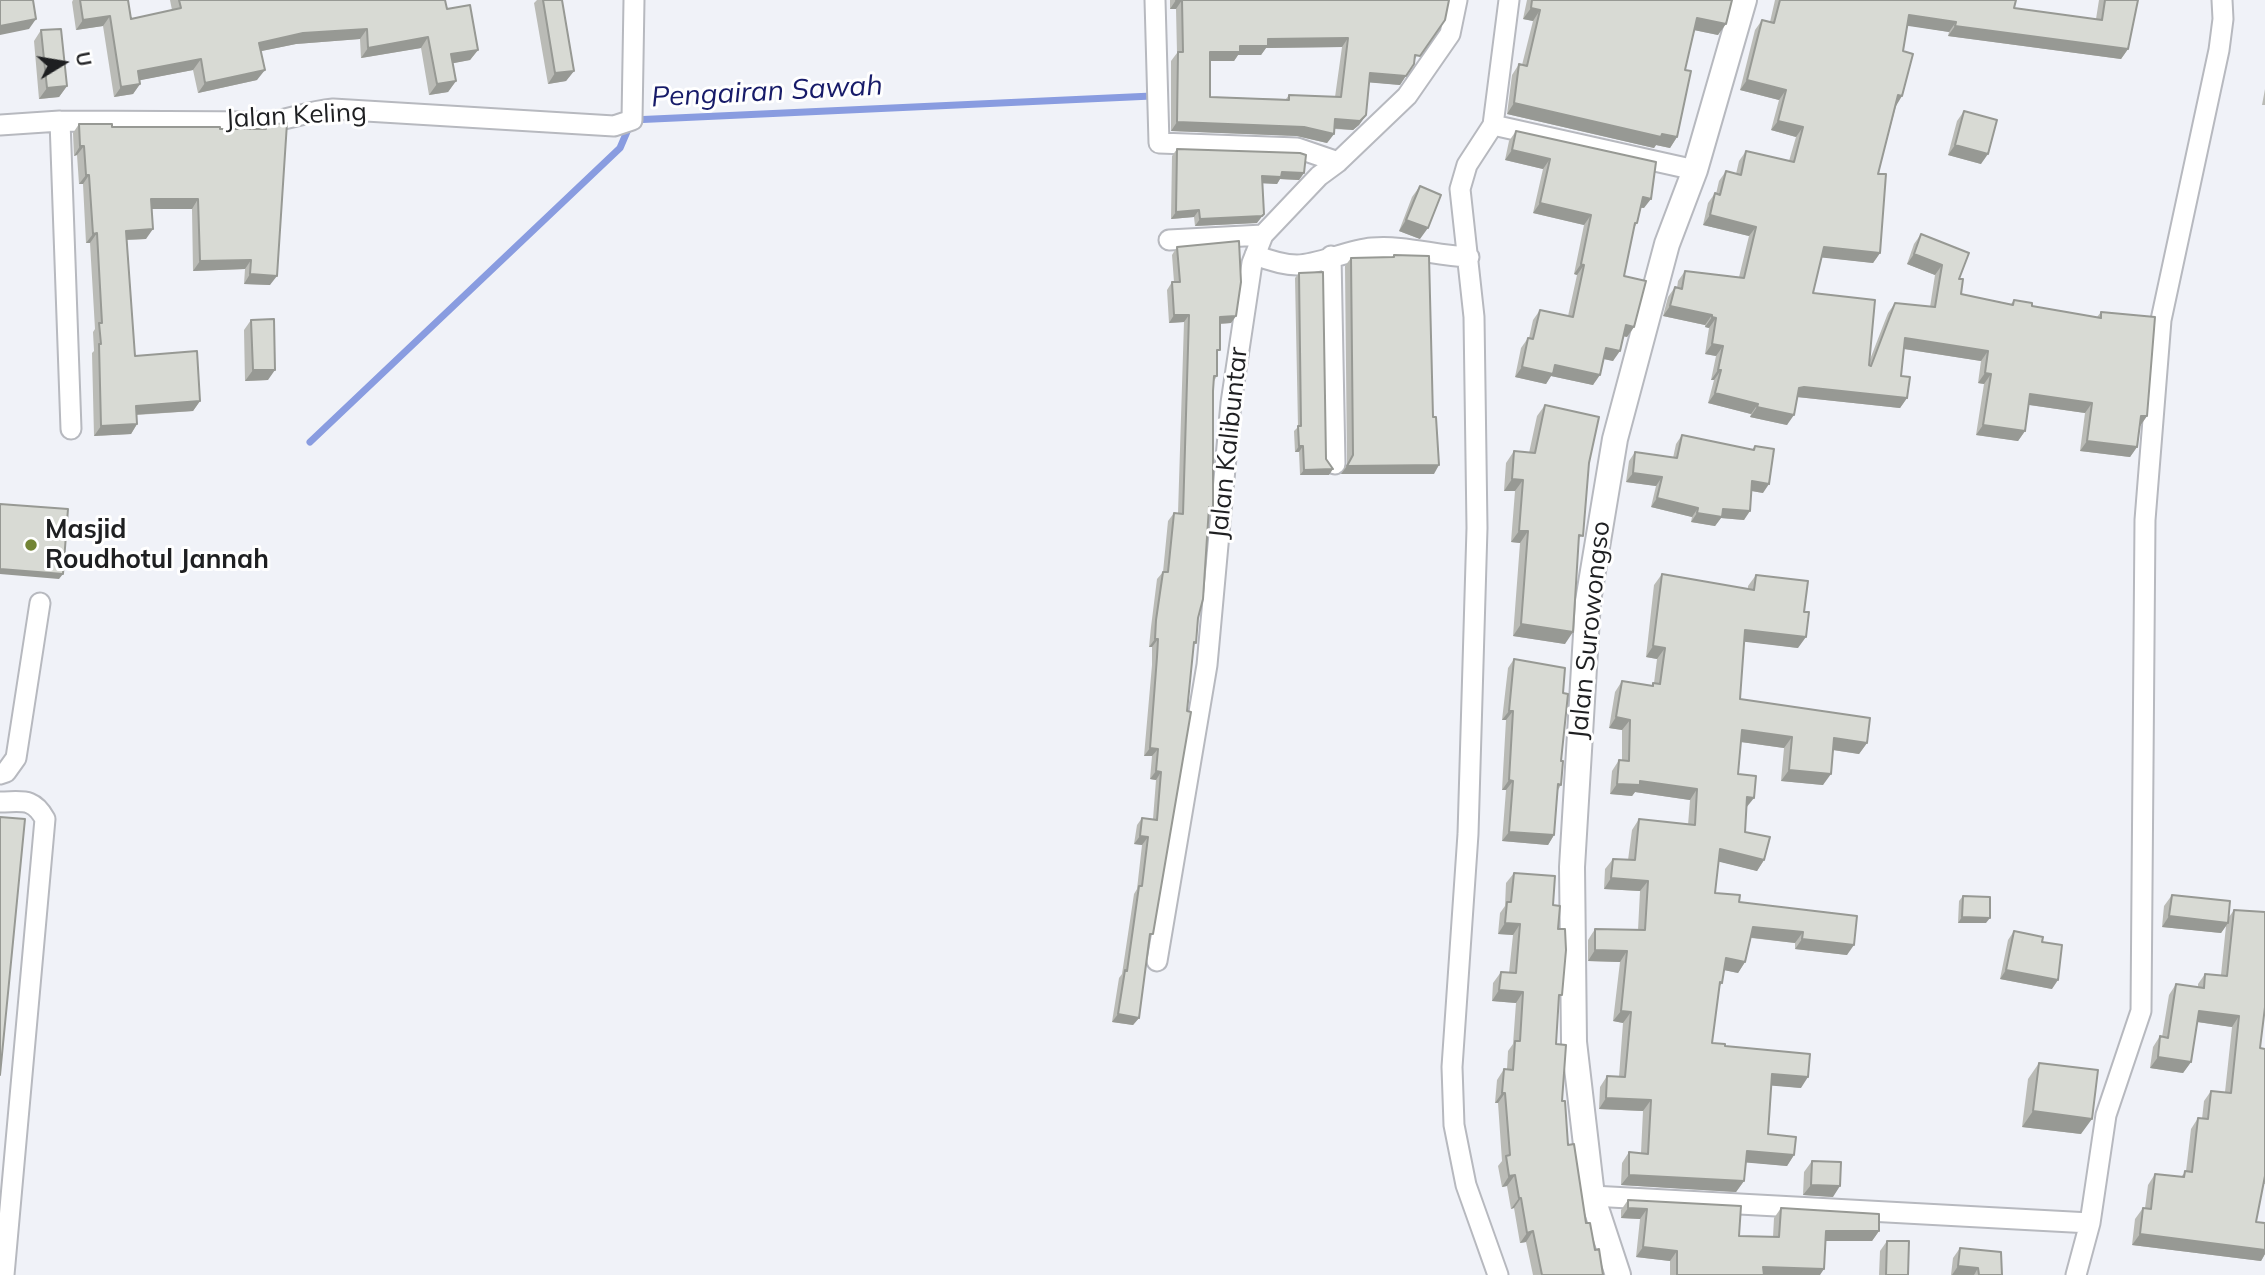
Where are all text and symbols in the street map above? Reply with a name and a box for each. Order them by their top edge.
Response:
north arrow [28,28,98,98]
text: U [70,50,97,68]
water label: Pengairan Sawah [651,69,883,115]
street label: Jalan Keling [224,97,368,135]
street label: Jalan Kalibuntar [1203,346,1255,540]
place label: Masjid Roudhotul Jannah [45,514,269,576]
street label: Jalan Surowongso [1563,519,1617,741]
marker: Masjid Roudhotul Jannah [23,537,39,553]

